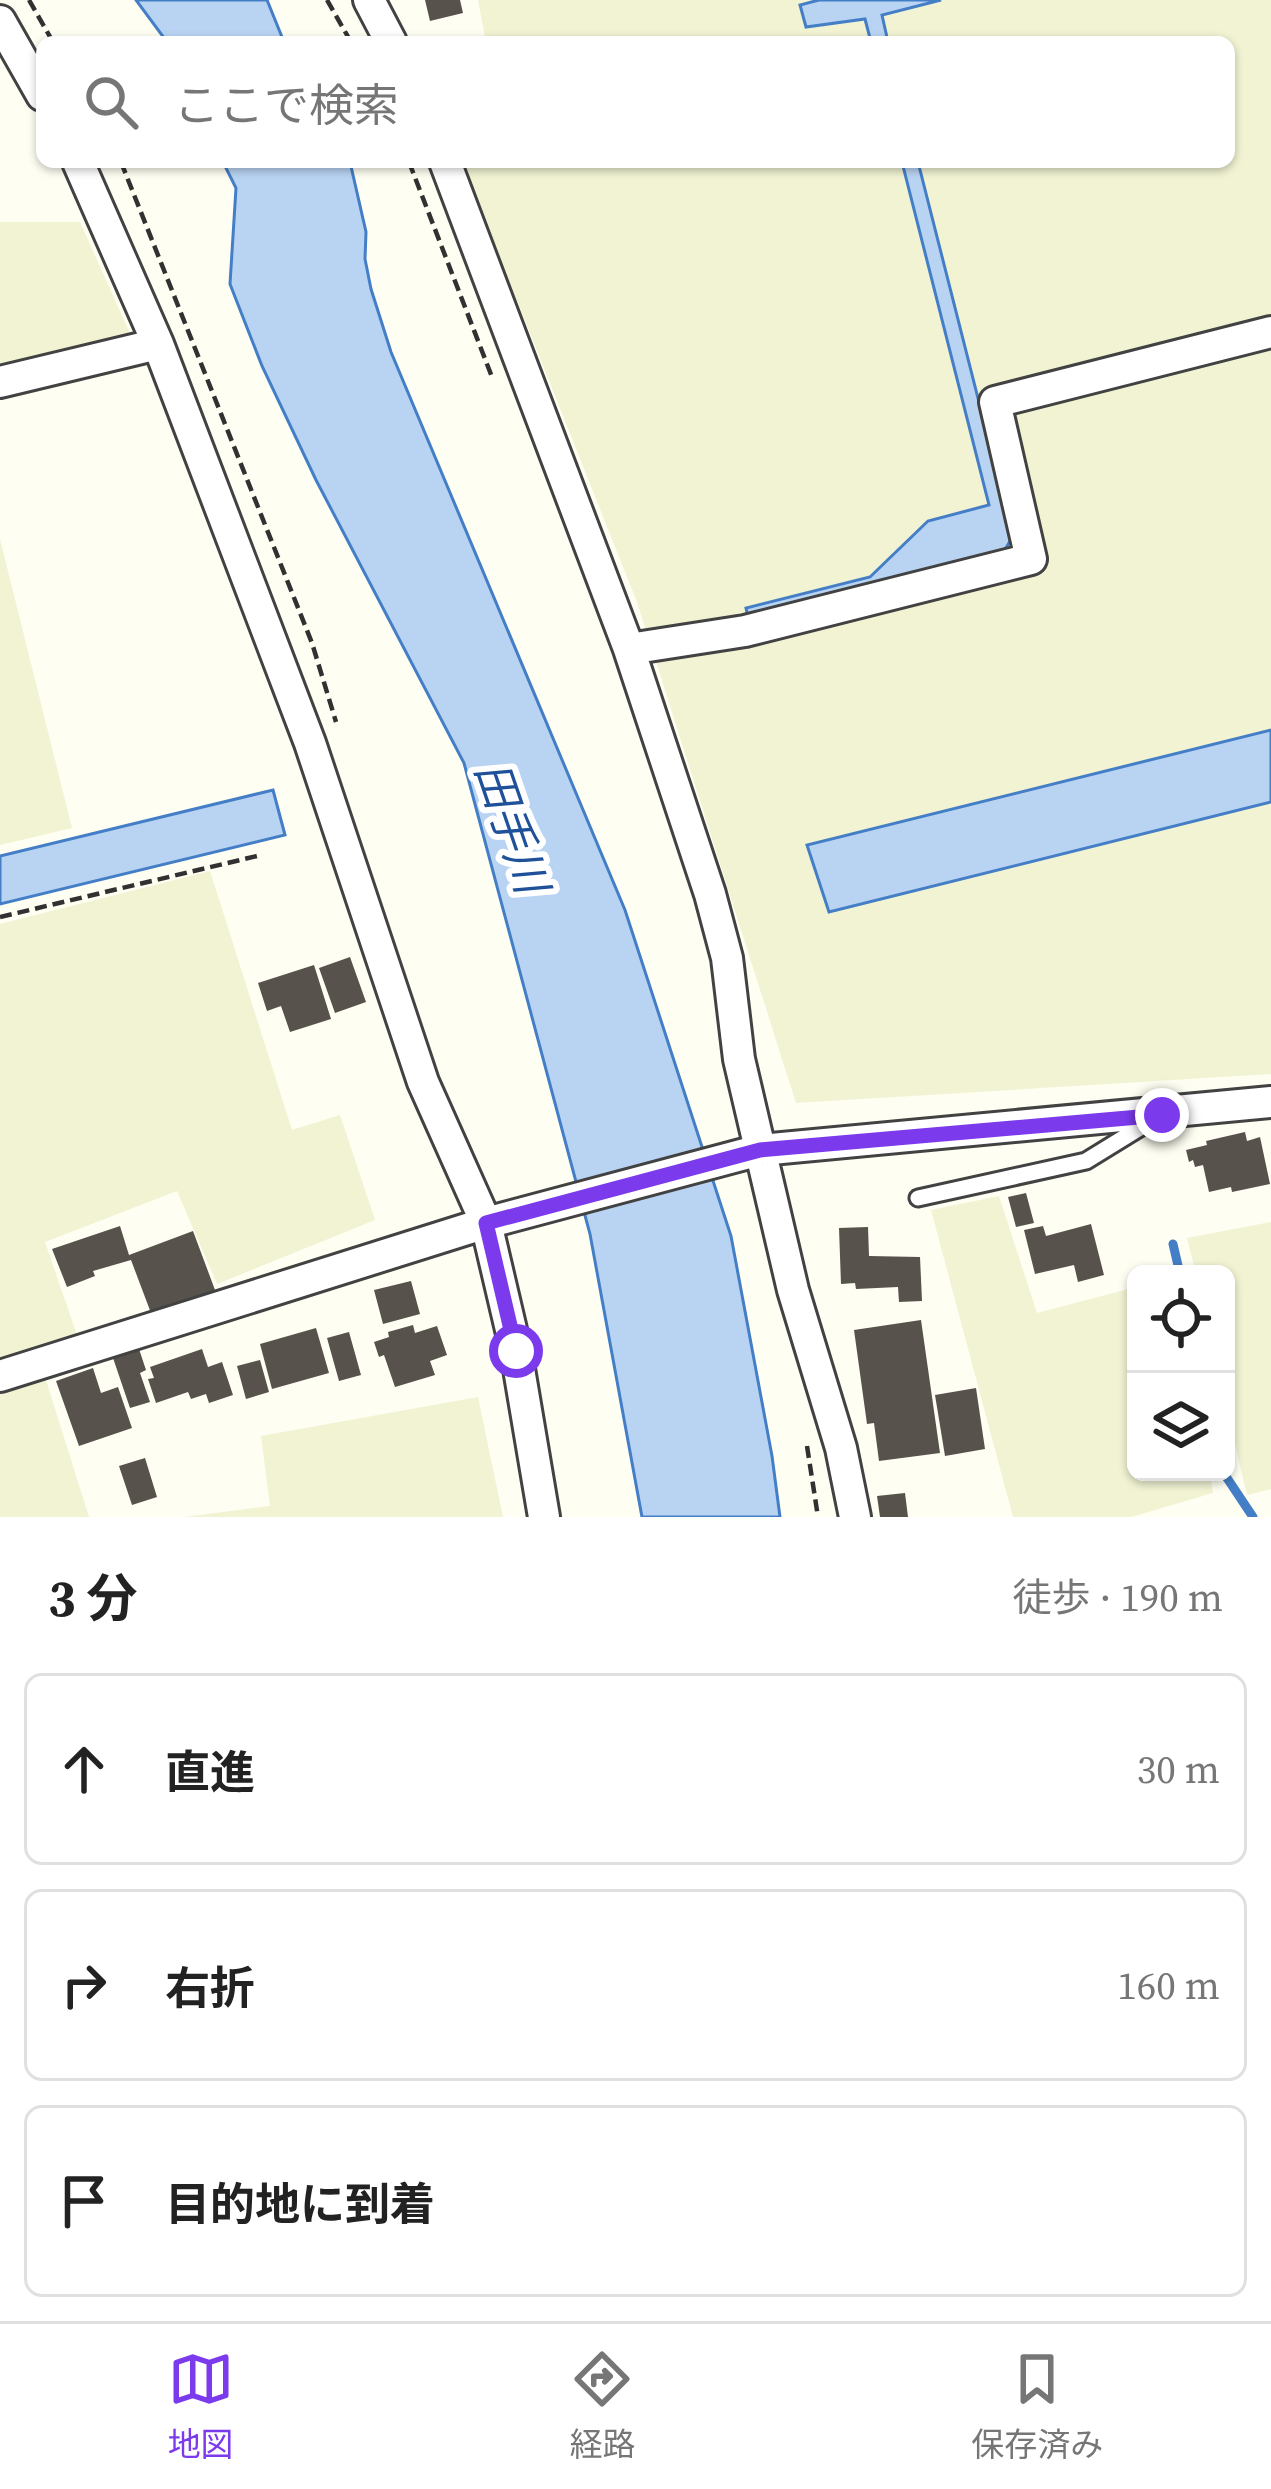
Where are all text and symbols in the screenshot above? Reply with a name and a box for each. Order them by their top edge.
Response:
search box [36,36,1235,168]
icon: search [78,69,144,135]
text: ここで検索 [174,74,399,136]
water label: 田手川 [461,753,565,905]
route end [1135,1088,1189,1142]
map controls [1127,1265,1235,1481]
button: locate [1127,1265,1235,1373]
route start [489,1324,543,1378]
button: layers [1127,1373,1235,1481]
text: 3 分 [48,1563,138,1633]
text: 徒歩 · 190 m [1012,1571,1223,1624]
icon: ahead [51,1736,117,1802]
text: 直進 [165,1741,255,1803]
text: 30 m [1137,1743,1220,1796]
icon: right [51,1952,117,2018]
text: 右折 [165,1957,255,2019]
text: 160 m [1117,1959,1220,2012]
icon: arrive [51,2168,117,2234]
text: 目的地に到着 [165,2173,435,2235]
tab: 地図 [168,2346,234,2467]
tab: 経路 [569,2346,635,2467]
tab: 保存済み [971,2346,1103,2467]

